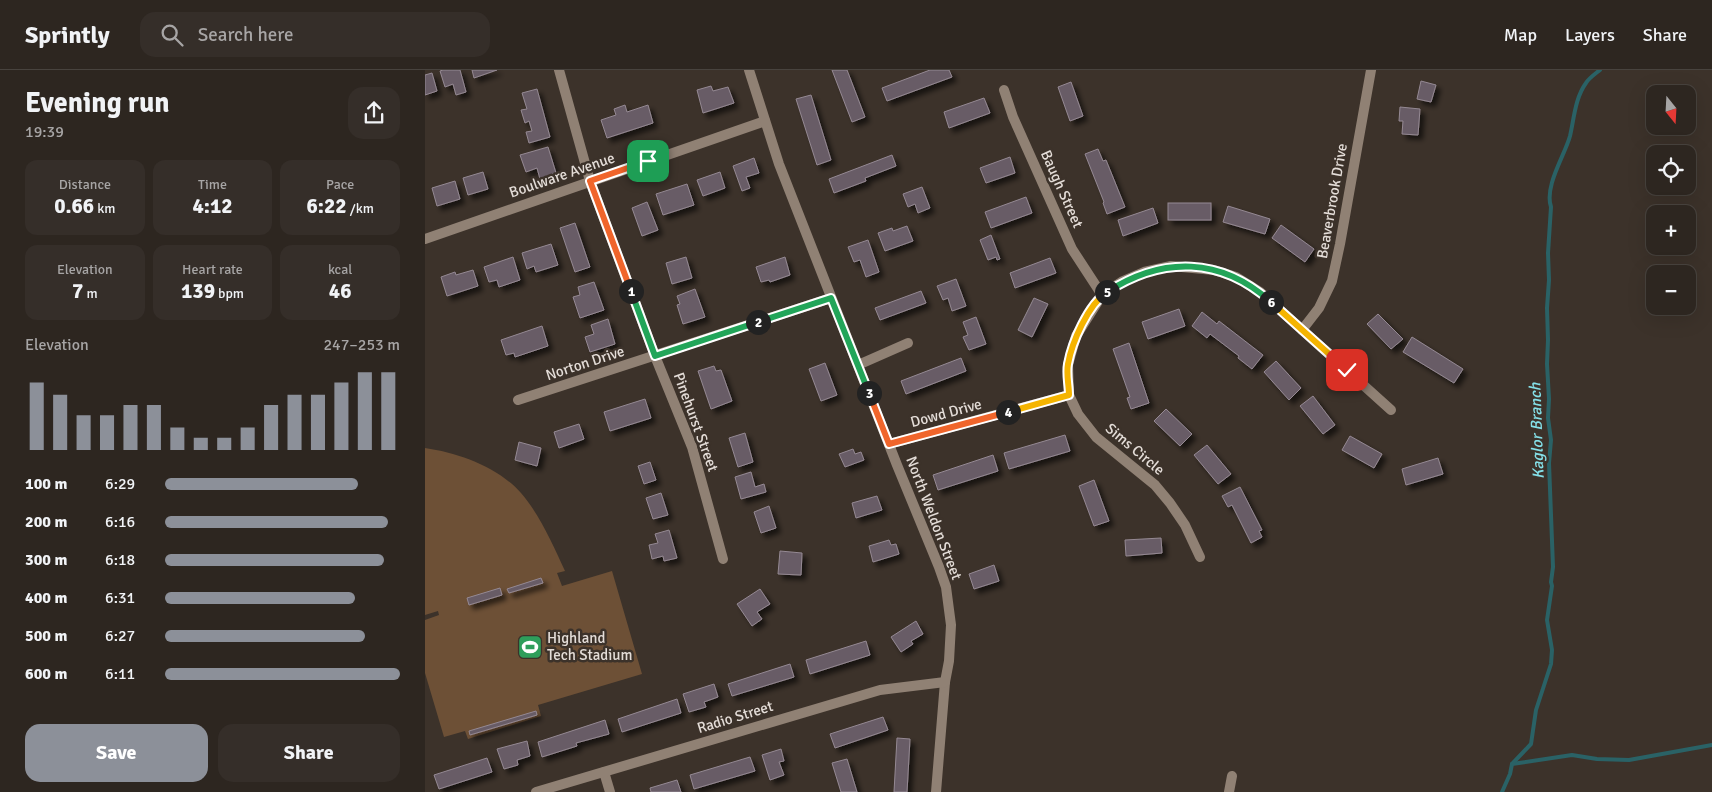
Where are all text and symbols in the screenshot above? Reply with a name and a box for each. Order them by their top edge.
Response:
search box [140,12,490,57]
text: Sprintly [25,20,110,50]
icon: search [158,21,186,49]
text: Search here [198,23,294,47]
text: Map [1504,24,1537,46]
text: Layers [1565,24,1615,46]
text: Share [1643,24,1687,46]
north arrow [1646,85,1696,135]
map controls [1646,85,1696,315]
text: Evening run [25,86,170,120]
button: share [348,87,400,139]
text: 19:39 [25,122,64,142]
pin [627,140,669,182]
street label: Beaverbrook Drive [1313,142,1351,260]
button: locate [1646,145,1696,195]
icon: arrive [634,147,662,175]
street label: Baugh Street [1037,147,1087,231]
street label: Boulware Avenue [507,148,617,202]
text: Distance [59,176,111,193]
text: Time [198,176,227,193]
text: Pace [326,176,354,193]
text: 0.66 [54,193,94,219]
text: 4:12 [192,193,233,219]
text: 6:22 [306,193,347,219]
text: km [94,200,115,217]
text: /km [347,200,374,217]
button: + [1646,205,1696,255]
text: Elevation [57,261,113,278]
text: Heart rate [182,261,243,278]
text: kcal [328,261,352,278]
button: − [1646,265,1696,315]
text: 7 [72,278,83,304]
text: 139 [181,278,215,304]
text: 46 [329,278,352,304]
pin: 1 [619,278,643,304]
pin: 5 [1095,280,1119,304]
text: 1 [628,283,635,300]
text: 5 [1104,284,1111,301]
text: m [83,285,98,302]
text: bpm [215,285,244,302]
pin: 6 [1259,290,1283,314]
text: 6 [1268,294,1275,311]
pin: 2 [745,310,771,334]
text: 2 [755,314,762,331]
text: Elevation [25,335,89,355]
text: 247–253 m [323,335,400,355]
street label: Norton Drive [543,342,627,384]
pin [1326,349,1368,391]
icon: check [1333,356,1361,384]
street label: Pinehurst Street [670,370,722,474]
pin: 3 [857,380,881,406]
water label: Kaglor Branch [1525,381,1549,480]
text: 3 [866,385,873,402]
street label: Dowd Drive [908,395,984,431]
pin: 4 [995,400,1021,424]
text: 4 [1005,404,1012,421]
street label: Sims Circle [1102,419,1168,479]
street label: North Weldon Street [902,454,966,582]
text: 100 m [25,474,67,494]
text: 6:29 [105,474,135,494]
text: 200 m [25,512,67,532]
text: 6:16 [105,512,135,532]
text: 300 m [25,550,67,570]
text: 6:18 [105,550,135,570]
text: 400 m [25,588,67,608]
text: 6:31 [105,588,135,608]
text: 500 m [25,626,67,646]
text: 6:27 [105,626,135,646]
place label: Highland Tech Stadium [547,629,632,664]
sports icon: Highland Tech Stadium [517,634,543,660]
text: 600 m [25,664,67,684]
text: 6:11 [105,664,135,684]
street label: Radio Street [695,697,775,737]
button: Save [25,724,208,782]
button: Share [218,724,400,782]

